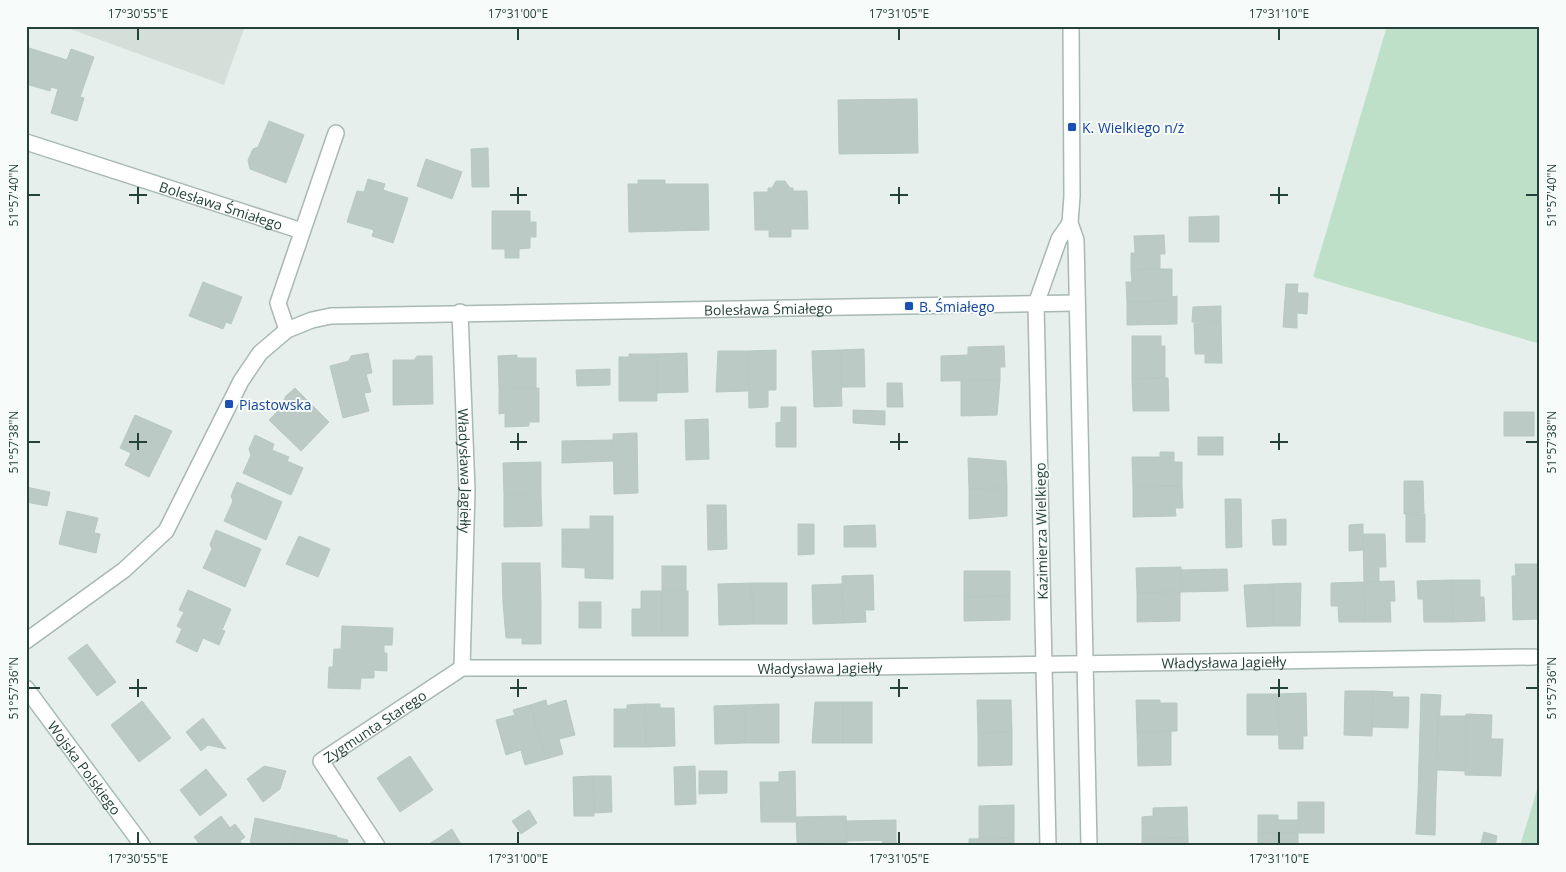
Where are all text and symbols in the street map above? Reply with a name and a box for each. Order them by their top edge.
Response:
text: 17°30'55"E [108,5,168,22]
text: 17°31'00"E [488,5,548,22]
text: 17°31'05"E [869,5,929,22]
text: 17°31'10"E [1249,5,1309,22]
place label: K. Wielkiego n/ż [1082,118,1185,137]
marker: K. Wielkiego n/ż [1066,121,1078,133]
text: 51°57'40"N [5,164,22,226]
text: 51°57'40"N [1543,164,1560,226]
street label: Bolesława Śmiałego [157,176,285,234]
place label: B. Śmiałego [919,297,995,316]
street label: Bolesława Śmiałego [704,298,833,319]
marker: B. Śmiałego [903,300,915,312]
place label: Piastowska [239,395,311,414]
marker: Piastowska [223,398,235,410]
street label: Władysława Jagiełły [454,408,477,535]
text: 51°57'38"N [5,411,22,473]
text: 51°57'38"N [1543,411,1560,473]
street label: Kazimierza Wielkiego [1030,462,1052,600]
street label: Władysława Jagiełły [1161,651,1287,672]
text: 51°57'36"N [5,657,22,719]
street label: Władysława Jagiełły [758,657,884,678]
text: 51°57'36"N [1543,657,1560,719]
street label: Zygmunta Starego [320,685,430,766]
street label: Wojska Polskiego [44,717,126,818]
text: 17°30'55"E [108,850,168,867]
text: 17°31'00"E [488,850,548,867]
text: 17°31'05"E [869,850,929,867]
text: 17°31'10"E [1249,850,1309,867]

